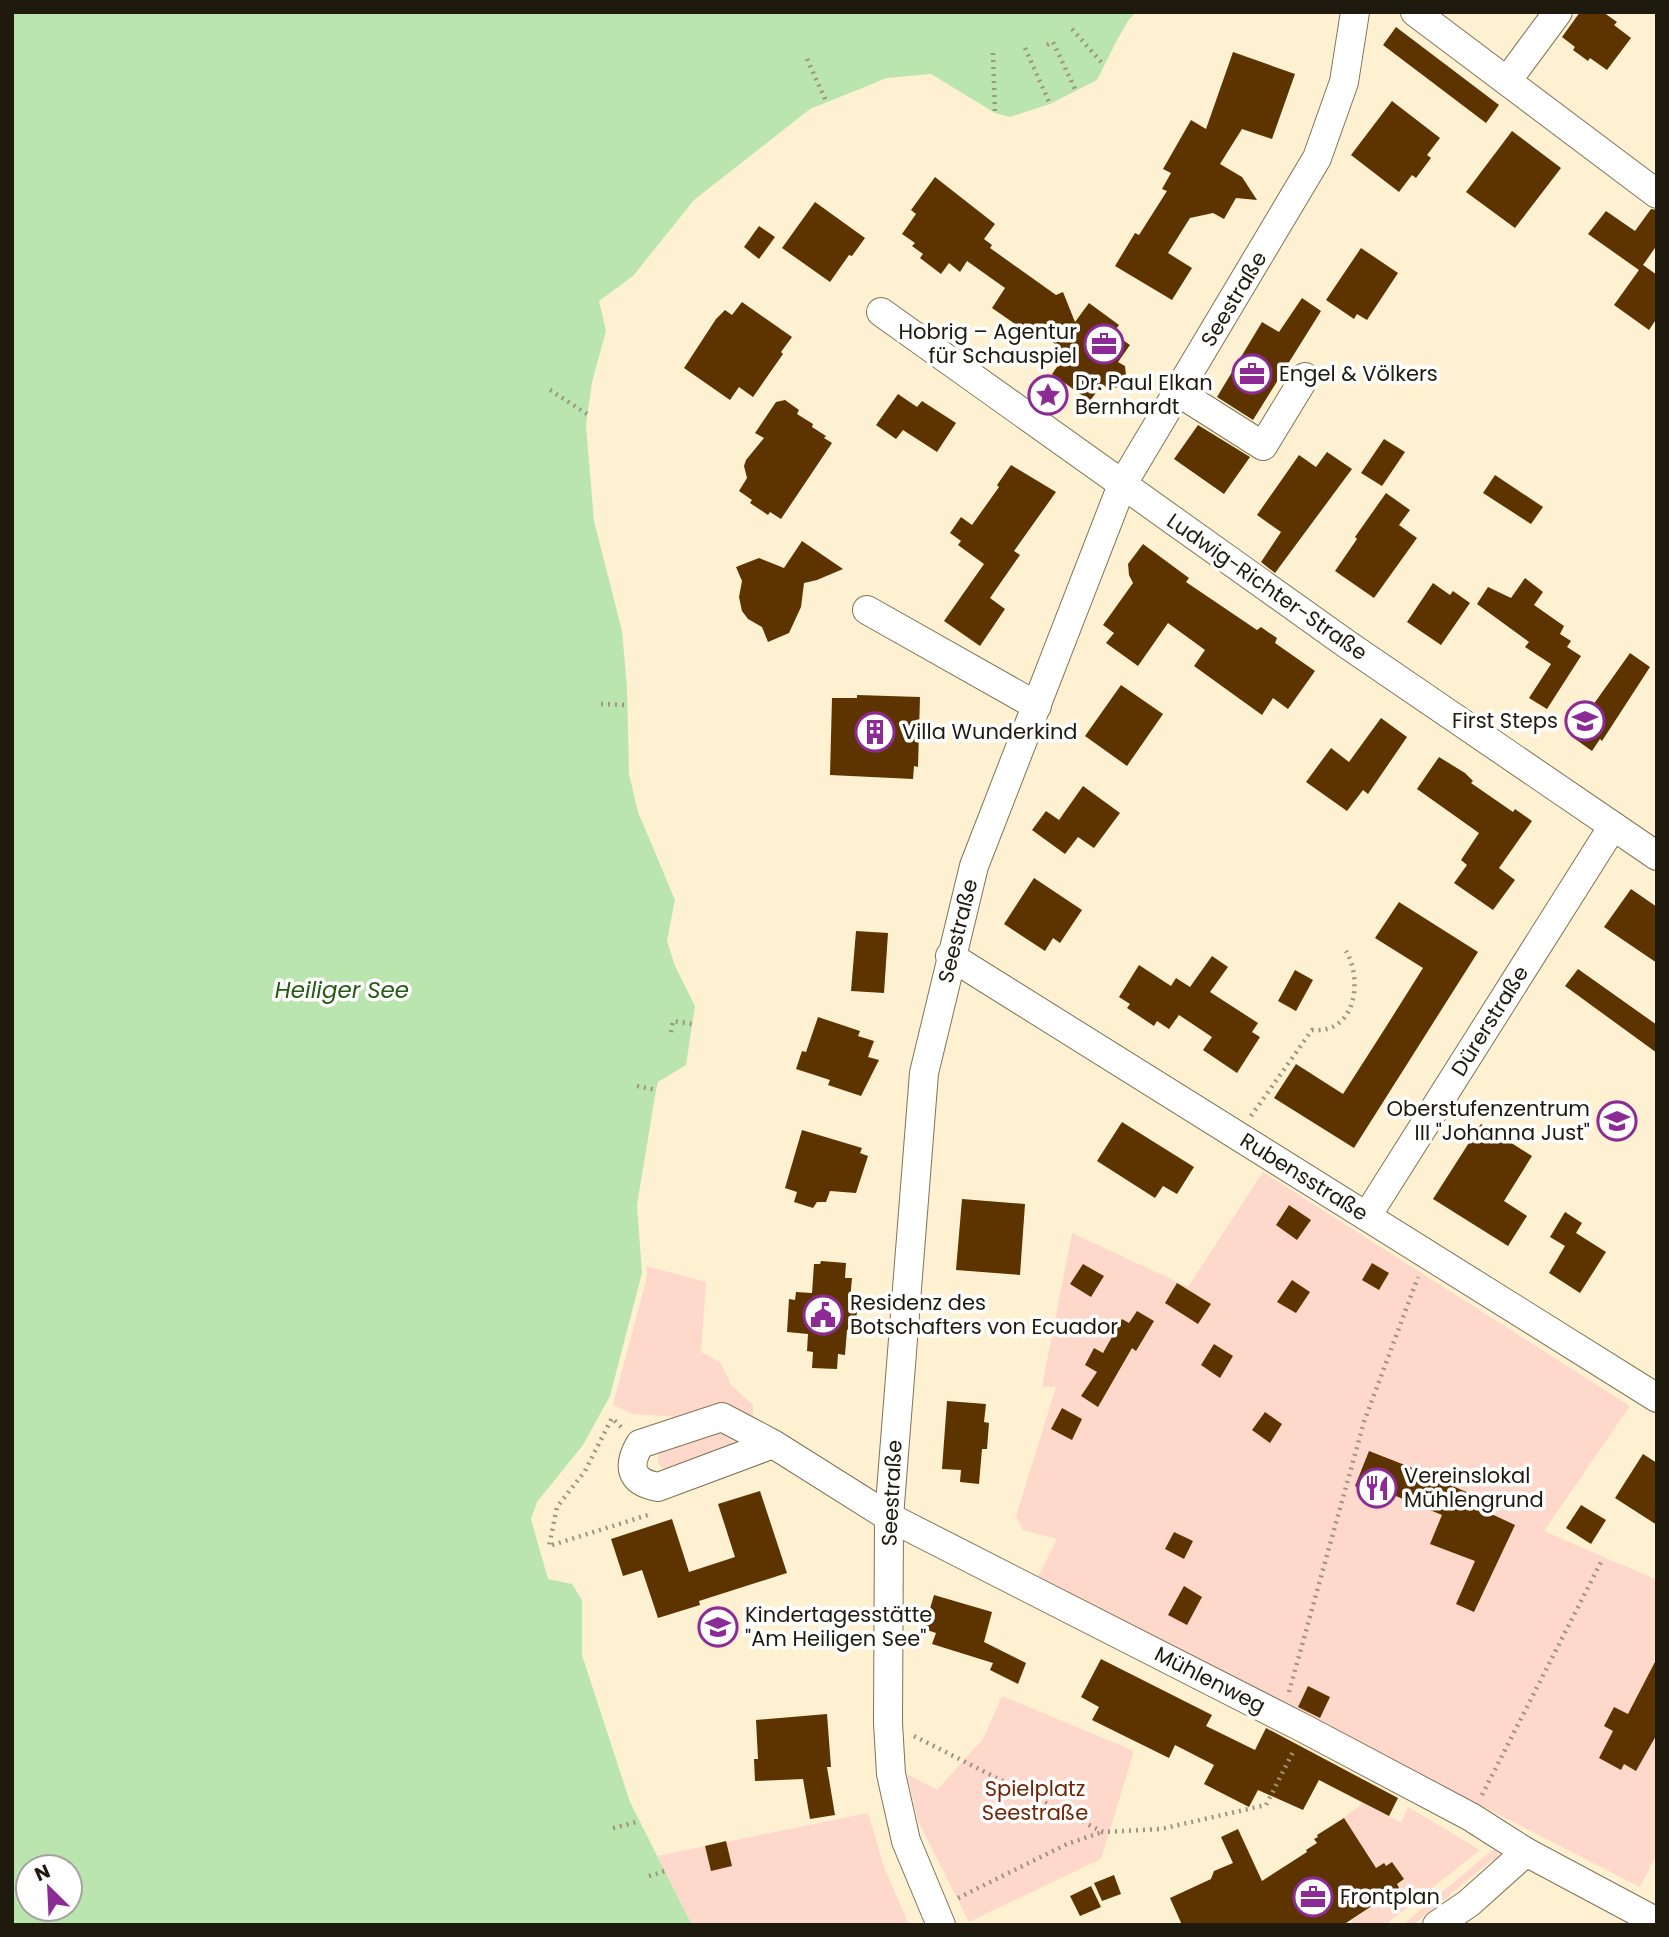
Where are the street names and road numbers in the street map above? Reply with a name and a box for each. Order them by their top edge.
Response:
street label: Seestraße [1194,246,1273,352]
street label: Ludwig-Richter-Straße [1161,506,1373,667]
street label: Seestraße [931,876,984,986]
street label: Dürerstraße [1444,960,1535,1081]
street label: Rubensstraße [1235,1126,1374,1228]
street label: Seestraße [874,1439,909,1547]
street label: Mühlenweg [1150,1639,1271,1720]

